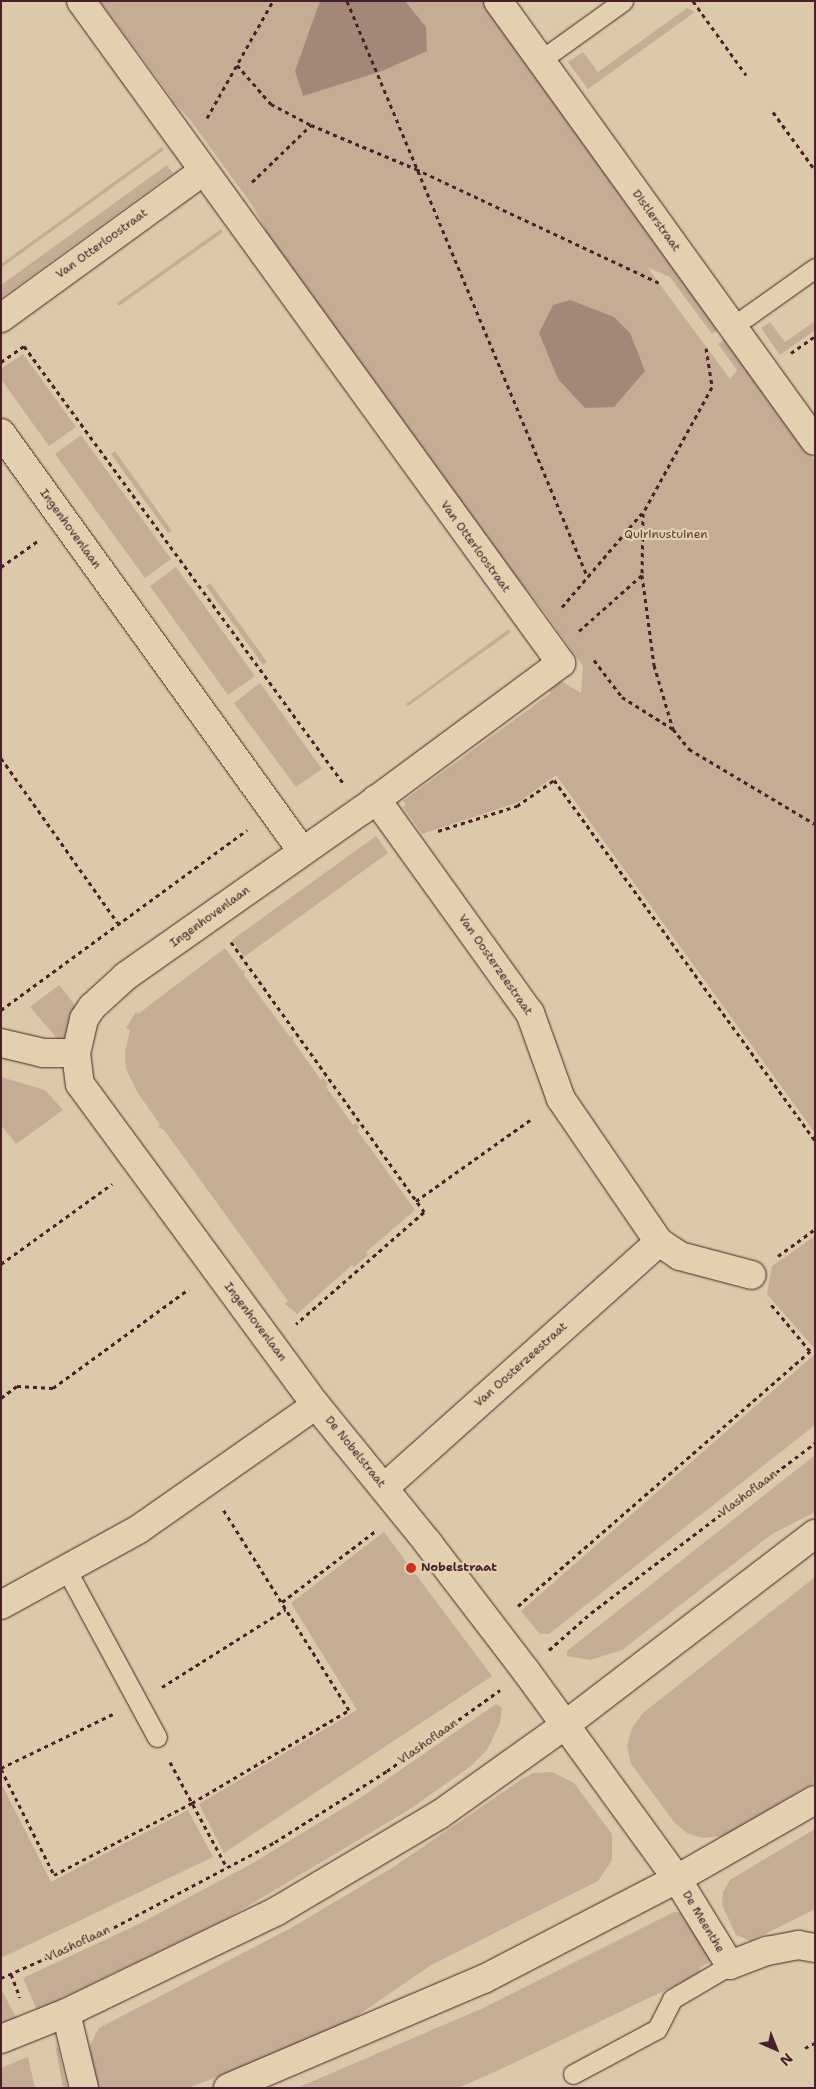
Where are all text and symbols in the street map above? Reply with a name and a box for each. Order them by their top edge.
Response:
street label: Distlerstraat [629,187,683,255]
street label: Van Otterloostraat [53,206,151,282]
street label: Ingenhovenlaan [36,486,104,572]
street label: Van Otterloostraat [437,498,513,596]
park label: Quirinustuinen [624,528,708,542]
street label: Ingenhovenlaan [167,883,253,951]
street label: Van Oosterzeestraat [455,912,535,1018]
street label: Ingenhovenlaan [221,1280,289,1364]
street label: Van Oosterzeestraat [472,1320,570,1410]
street label: De Nobelstraat [322,1413,388,1491]
street label: Vlashoflaan [716,1467,780,1521]
place label: Nobelstraat [421,1561,497,1575]
marker: Nobelstraat [405,1562,417,1574]
street label: Vlashoflaan [395,1716,461,1768]
street label: De Meenthe [679,1888,727,1956]
street label: Vlashoflaan [43,1923,113,1965]
north arrow [751,2024,801,2074]
text: N [776,2049,797,2070]

